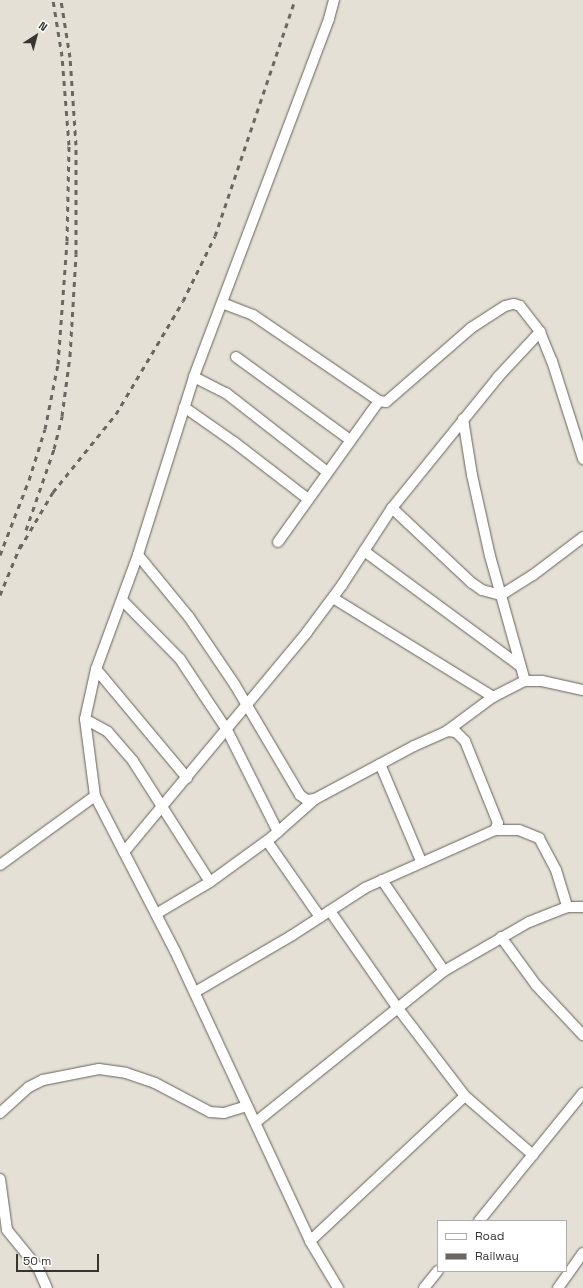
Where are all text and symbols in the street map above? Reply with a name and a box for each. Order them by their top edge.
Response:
north arrow [16,16,56,56]
text: N [36,18,50,34]
legend [437,1220,567,1272]
text: Road [475,1228,504,1244]
scale bar [18,1246,101,1272]
text: Railway [475,1248,519,1264]
text: 50 m [23,1253,51,1269]

